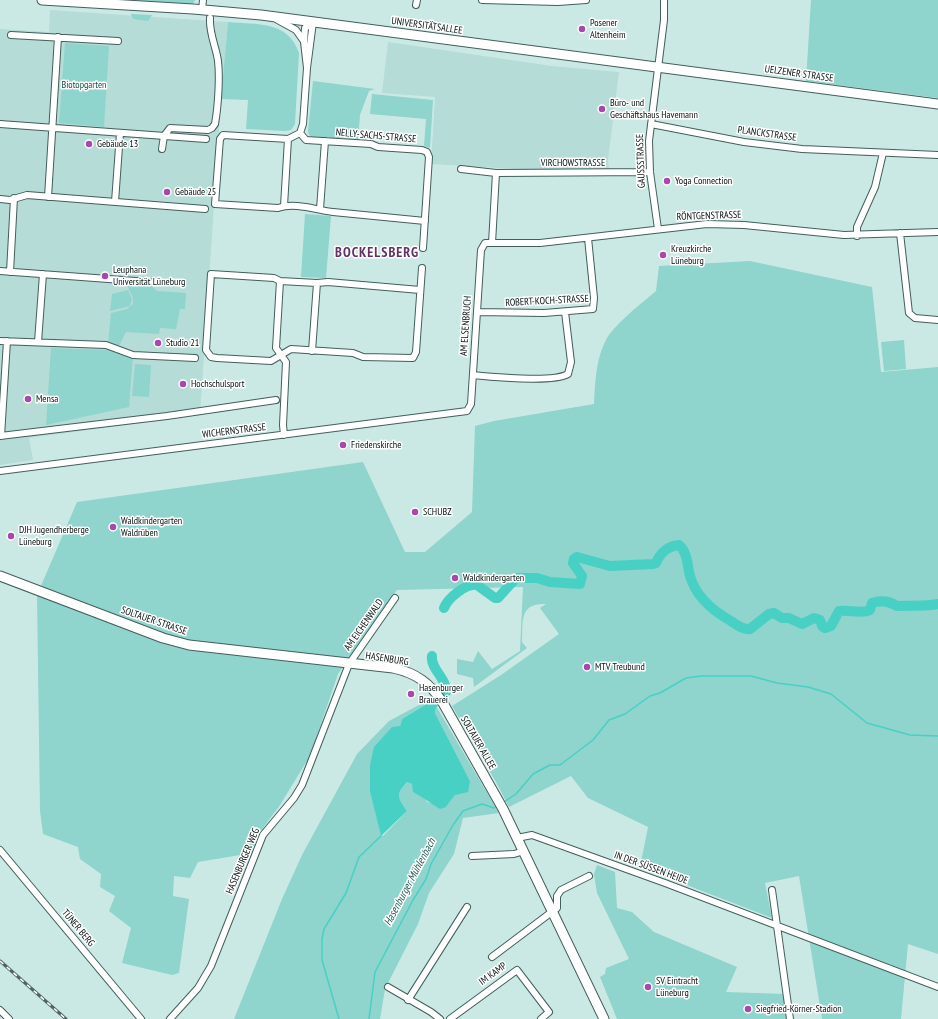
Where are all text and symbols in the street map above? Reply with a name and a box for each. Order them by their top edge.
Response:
street label: UNIVERSITÄTSALLEE [391,15,463,37]
place label: Posener Altenheim [590,17,625,40]
marker: Posener Altenheim [577,24,587,34]
street label: UELZENER STRASSE [764,63,834,85]
park label: Biotopgarten [61,79,107,91]
place label: Büro- und Geschäftshaus Havemann [610,97,698,120]
marker: Büro- und Geschäftshaus Havemann [597,104,607,114]
street label: PLANCKSTRASSE [737,124,797,144]
street label: NELLY-SACHS-STRASSE [335,126,417,146]
street label: GAUSSSTRASSE [634,134,648,188]
place label: Gebäude 13 [97,138,138,150]
marker: Gebäude 13 [84,139,94,149]
street label: VIRCHOWSTRASSE [541,157,605,169]
place label: Yoga Connection [675,175,732,187]
marker: Yoga Connection [662,176,672,186]
place label: Gebäude 25 [175,186,216,198]
marker: Gebäude 25 [162,187,172,197]
street label: RÖNTGENSTRASSE [676,209,742,223]
place label: Kreuzkirche Lüneburg [671,243,711,266]
district label: BOCKELSBERG [335,245,419,261]
marker: Kreuzkirche Lüneburg [658,250,668,260]
place label: Leuphana Universität Lüneburg [113,264,185,288]
marker: Leuphana Universität Lüneburg [100,271,110,281]
street label: ROBERT-KOCH-STRASSE [505,293,589,309]
street label: AM ELSENBRUCH [458,296,474,356]
place label: Studio 21 [166,337,199,349]
marker: Studio 21 [153,338,163,348]
place label: Hochschulsport [191,378,244,390]
marker: Hochschulsport [178,379,188,389]
place label: Mensa [36,393,58,405]
marker: Mensa [23,394,33,404]
street label: WICHERNSTRASSE [201,421,267,441]
place label: Friedenskirche [351,439,401,451]
marker: Friedenskirche [338,440,348,450]
place label: SCHUBZ [423,506,452,518]
marker: SCHUBZ [410,507,420,517]
place label: Waldkindergarten Waldrüben [121,515,182,538]
marker: Waldkindergarten Waldrüben [108,522,118,532]
place label: DJH Jugendherberge Lüneburg [19,524,89,548]
marker: DJH Jugendherberge Lüneburg [6,531,16,541]
place label: Waldkindergarten [463,572,524,584]
marker: Waldkindergarten [450,573,460,583]
street label: AM EICHENWALD [342,597,386,653]
street label: SOLTAUER STRASSE [119,604,189,638]
street label: HASENBURG [365,650,409,668]
place label: MTV Treubund [595,661,645,673]
marker: MTV Treubund [582,662,592,672]
place label: Hasenburger Brauerei [419,682,463,706]
marker: Hasenburger Brauerei [406,689,416,699]
street label: SOLTAUER ALLEE [458,714,498,772]
street label: HASENBURGER WEG [224,826,262,896]
water label: Hasenburger Mühlenbach [381,836,439,928]
street label: IN DER SÜSSEN HEIDE [612,849,690,887]
street label: TÜNER BERG [59,907,97,949]
street label: IM KAMP [477,960,509,988]
place label: SV Eintracht Lüneburg [656,975,698,998]
marker: SV Eintracht Lüneburg [643,982,653,992]
place label: Siegfried-Körner-Stadion [756,1003,842,1015]
marker: Siegfried-Körner-Stadion [743,1004,753,1014]

